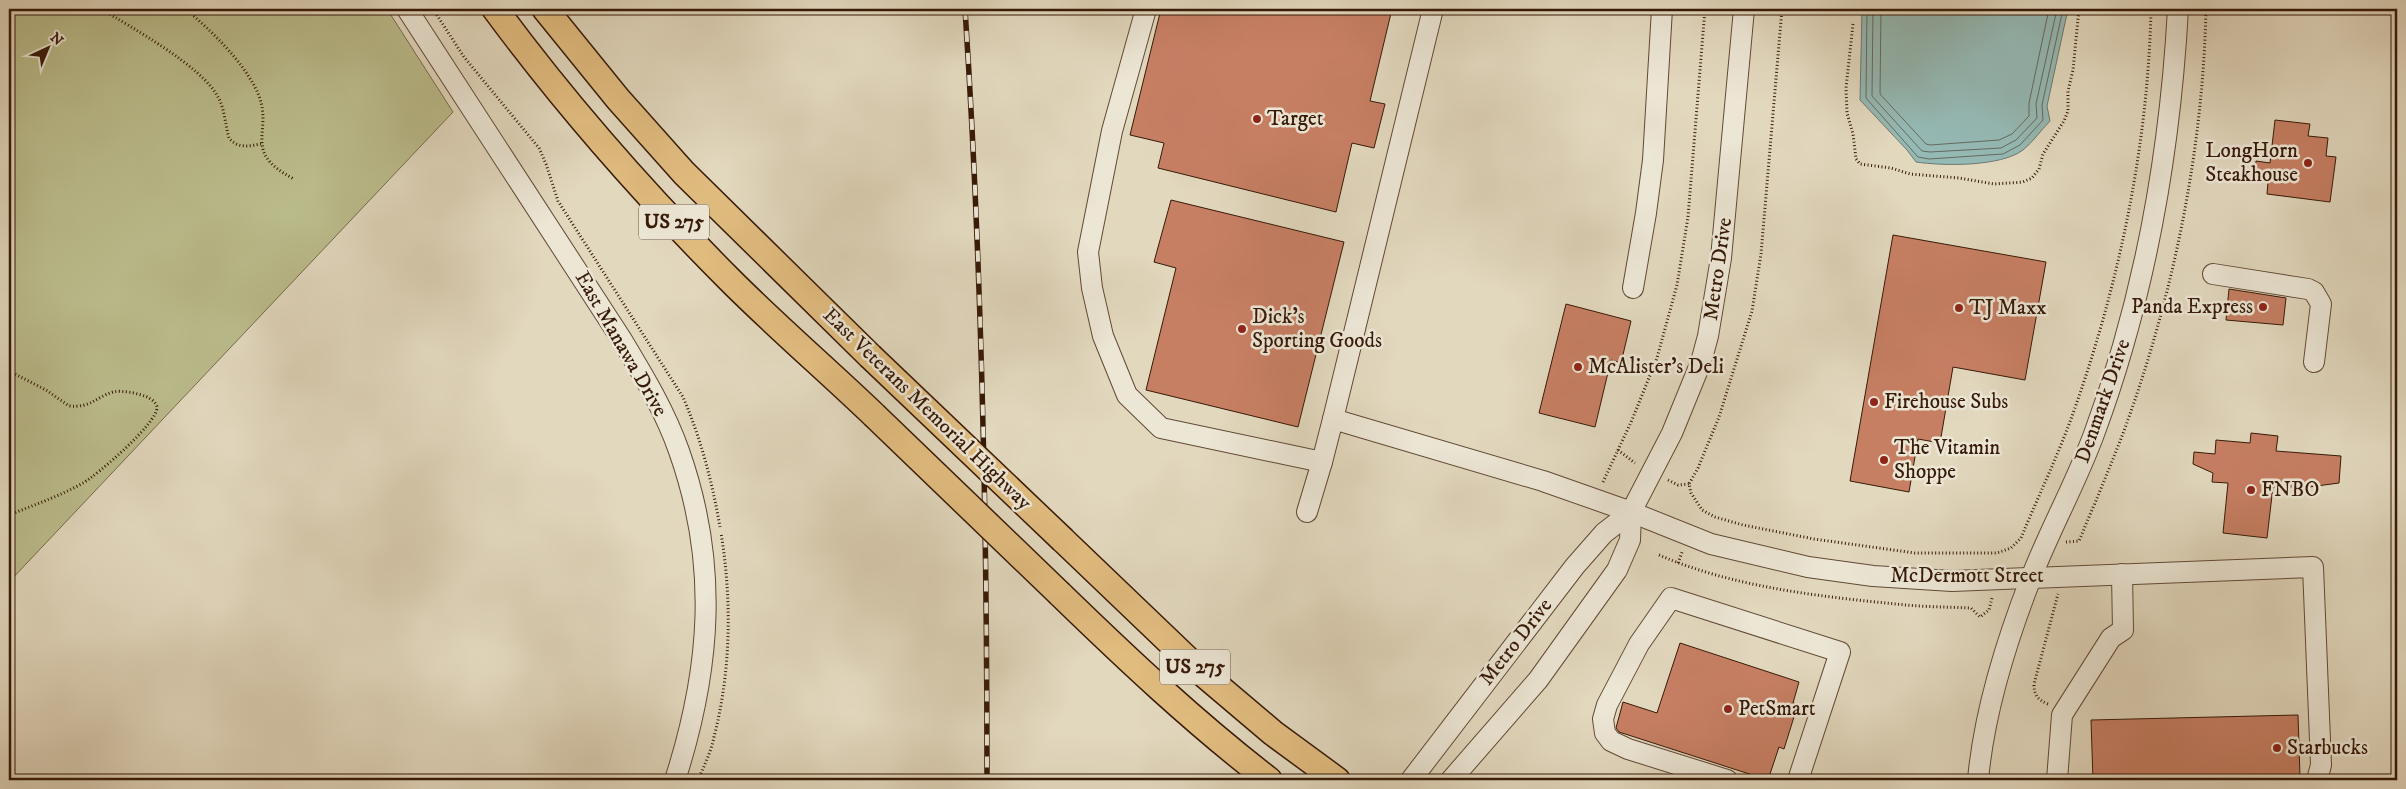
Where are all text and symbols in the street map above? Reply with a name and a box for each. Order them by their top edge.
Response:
north arrow [22,22,72,72]
text: N [46,29,67,50]
place label: Target [1267,106,1324,132]
marker: Target [1251,113,1263,125]
place label: LongHorn Steakhouse [2205,138,2298,188]
marker: LongHorn Steakhouse [2302,157,2314,169]
road number: US 275 [639,204,709,240]
street label: Metro Drive [1698,216,1738,322]
street label: East Manawa Drive [569,267,673,422]
place label: Panda Express [2131,294,2253,320]
place label: TJ Maxx [1969,295,2047,321]
marker: Panda Express [2257,301,2269,313]
street label: East Veterans Memorial Highway [817,302,1038,516]
marker: TJ Maxx [1953,302,1965,314]
place label: Dick's Sporting Goods [1252,304,1382,354]
marker: Dick's Sporting Goods [1236,323,1248,335]
street label: Denmark Drive [2070,335,2136,466]
place label: McAlister's Deli [1588,354,1724,380]
marker: McAlister's Deli [1572,361,1584,373]
place label: Firehouse Subs [1884,389,2008,415]
marker: Firehouse Subs [1868,396,1880,408]
place label: The Vitamin Shoppe [1894,435,2000,485]
marker: The Vitamin Shoppe [1878,454,1890,466]
place label: FNBO [2261,477,2319,503]
marker: FNBO [2245,484,2257,496]
street label: McDermott Street [1890,563,2044,589]
street label: Metro Drive [1474,593,1558,691]
road number: US 275 [1160,650,1230,684]
place label: PetSmart [1738,696,1816,722]
marker: PetSmart [1722,703,1734,715]
place label: Starbucks [2287,735,2368,761]
marker: Starbucks [2271,742,2283,754]

